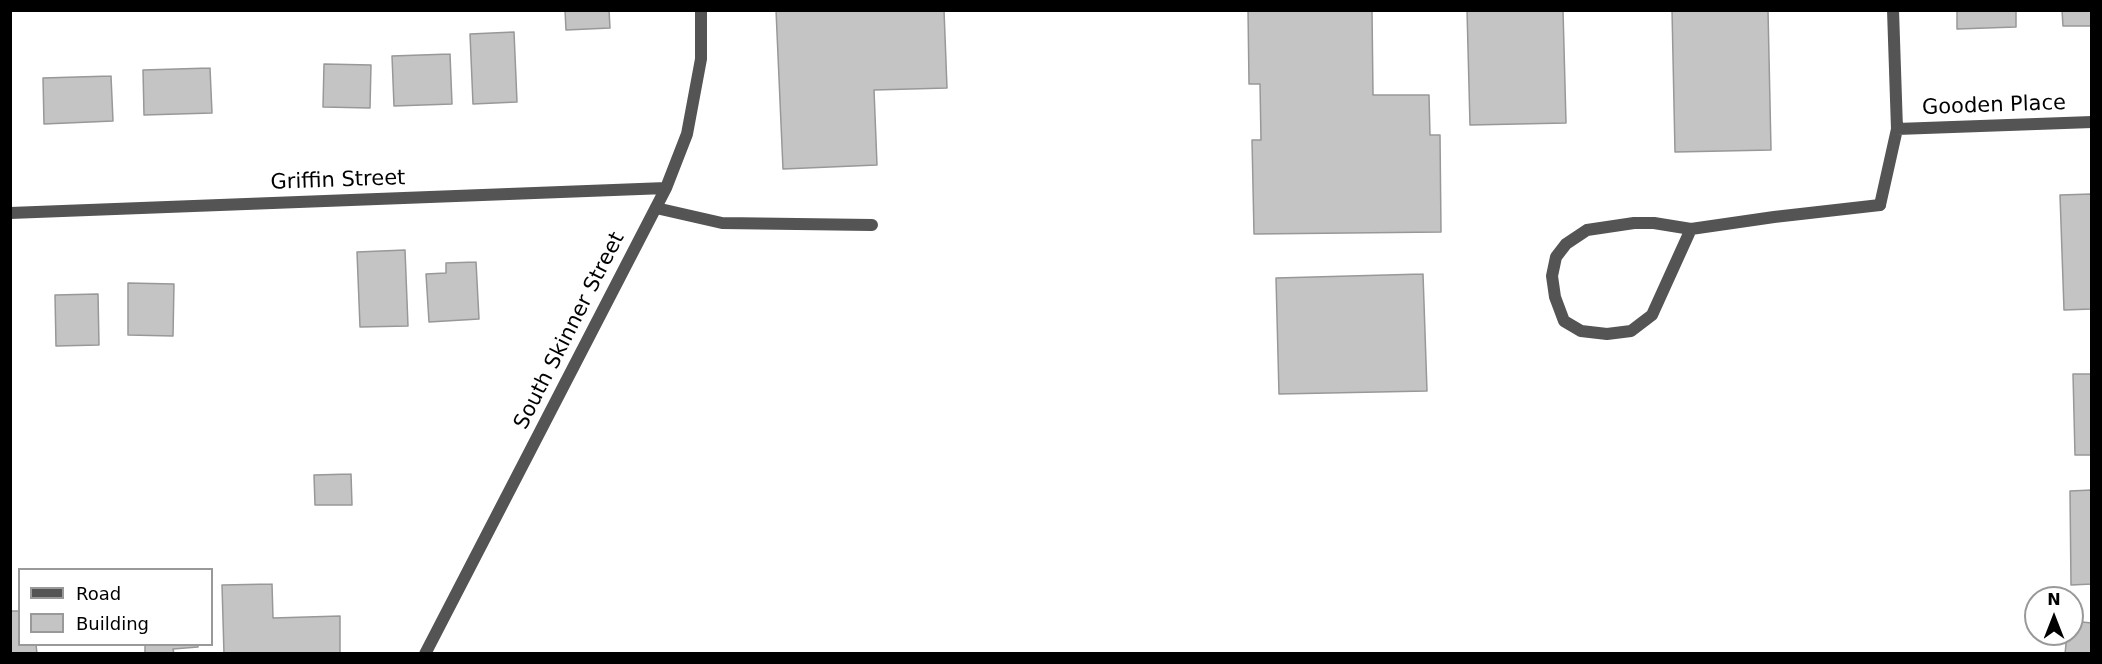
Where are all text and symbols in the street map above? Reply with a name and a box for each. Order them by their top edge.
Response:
street label: Gooden Place [1922,91,2066,121]
street label: Griffin Street [270,166,406,196]
street label: South Skinner Street [509,228,631,434]
legend [18,568,213,646]
text: Road [76,583,121,604]
north arrow [2024,586,2084,646]
text: N [2047,590,2061,609]
text: Building [76,613,149,634]

